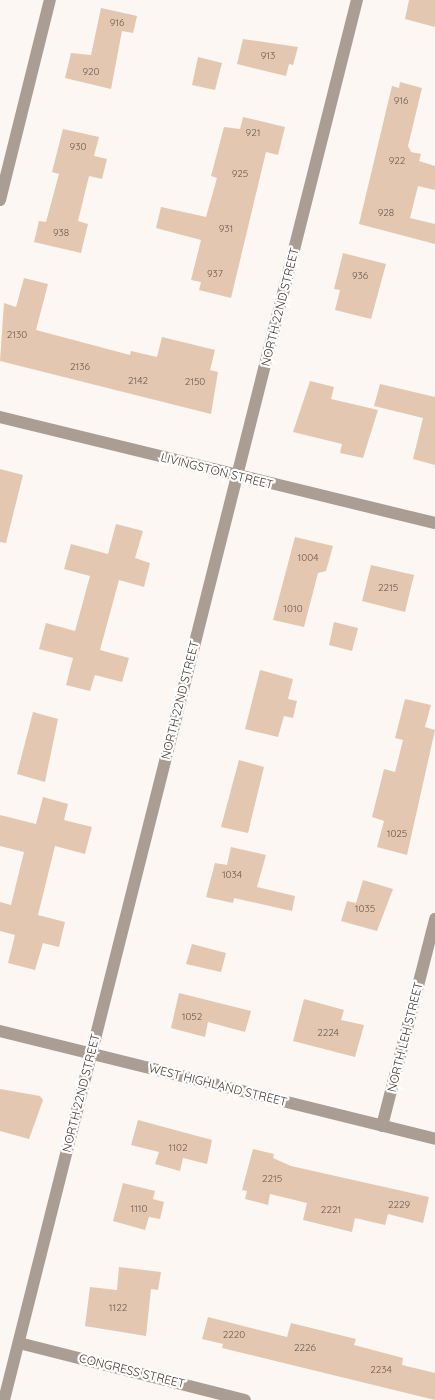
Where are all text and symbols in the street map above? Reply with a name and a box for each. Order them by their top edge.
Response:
house number: 916 [110,17,124,29]
house number: 913 [261,50,275,62]
house number: 920 [82,66,100,78]
house number: 916 [394,95,408,107]
house number: 921 [246,127,260,139]
house number: 930 [70,141,86,153]
house number: 922 [389,155,405,167]
house number: 925 [232,168,248,180]
house number: 928 [378,207,394,219]
house number: 931 [219,223,233,235]
house number: 938 [53,227,69,239]
street label: NORTH 22ND STREET [258,246,302,368]
house number: 937 [207,268,223,280]
house number: 936 [352,270,368,282]
house number: 2130 [7,329,27,341]
house number: 2136 [70,361,90,373]
house number: 2142 [128,375,148,387]
house number: 2150 [185,376,205,388]
street label: LIVINGSTON STREET [159,450,275,492]
house number: 1004 [298,552,318,564]
house number: 2215 [378,582,398,594]
house number: 1010 [283,603,303,615]
street label: NORTH 22ND STREET [158,639,202,761]
house number: 1025 [387,828,407,840]
house number: 1034 [222,869,242,881]
house number: 1035 [355,903,375,915]
street label: NORTH LEH STREET [384,980,426,1094]
house number: 1052 [182,1011,202,1023]
house number: 2224 [317,1027,339,1039]
street label: NORTH 22ND STREET [59,1032,103,1154]
street label: WEST HIGHLAND STREET [147,1061,289,1109]
house number: 1102 [169,1142,187,1154]
house number: 2215 [262,1173,282,1185]
house number: 2229 [388,1199,410,1211]
house number: 1110 [130,1203,148,1215]
house number: 2221 [321,1204,341,1216]
house number: 1122 [109,1302,127,1314]
house number: 2220 [223,1329,245,1341]
house number: 2226 [294,1342,316,1354]
street label: CONGRESS STREET [78,1351,186,1391]
house number: 2234 [370,1364,392,1376]

